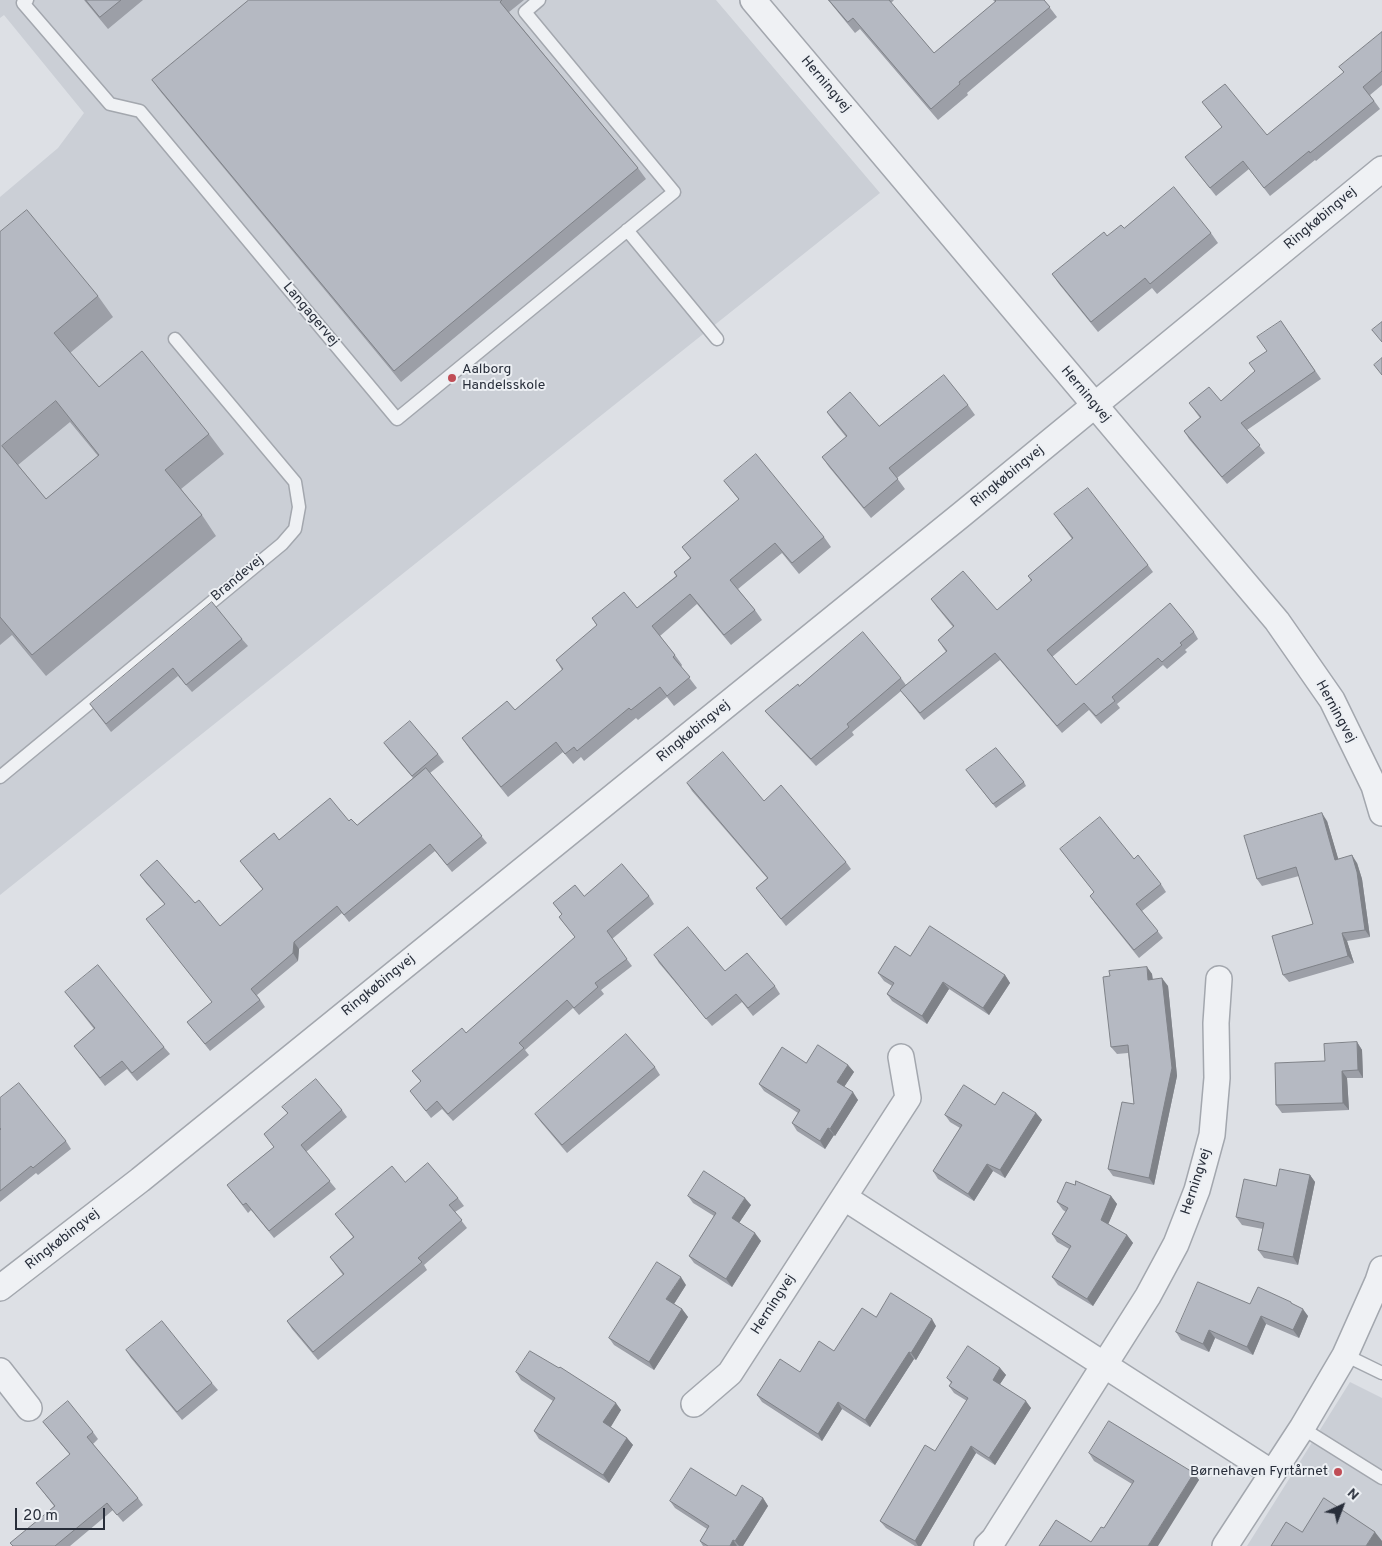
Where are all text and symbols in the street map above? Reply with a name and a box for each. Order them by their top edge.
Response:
street label: Herningvej [797,53,853,117]
street label: Ringkøbingvej [1281,184,1361,254]
street label: Langagervej [278,280,342,350]
place label: Aalborg Handelsskole [462,362,545,394]
street label: Herningvej [1057,363,1113,427]
marker: Aalborg Handelsskole [446,372,458,384]
street label: Ringkøbingvej [968,442,1048,512]
street label: Brandevej [208,552,268,606]
street label: Herningvej [1311,678,1359,746]
street label: Ringkøbingvej [654,697,734,767]
street label: Ringkøbingvej [339,951,419,1021]
street label: Herningvej [1178,1147,1216,1217]
street label: Ringkøbingvej [23,1206,103,1274]
street label: Herningvej [748,1272,800,1338]
place label: Børnehaven Fyrtårnet [1190,1464,1328,1480]
marker: Børnehaven Fyrtårnet [1332,1466,1344,1478]
north arrow [1317,1481,1367,1531]
text: N [1343,1485,1362,1504]
scale bar [18,1498,108,1530]
text: 20 m [23,1507,58,1526]

